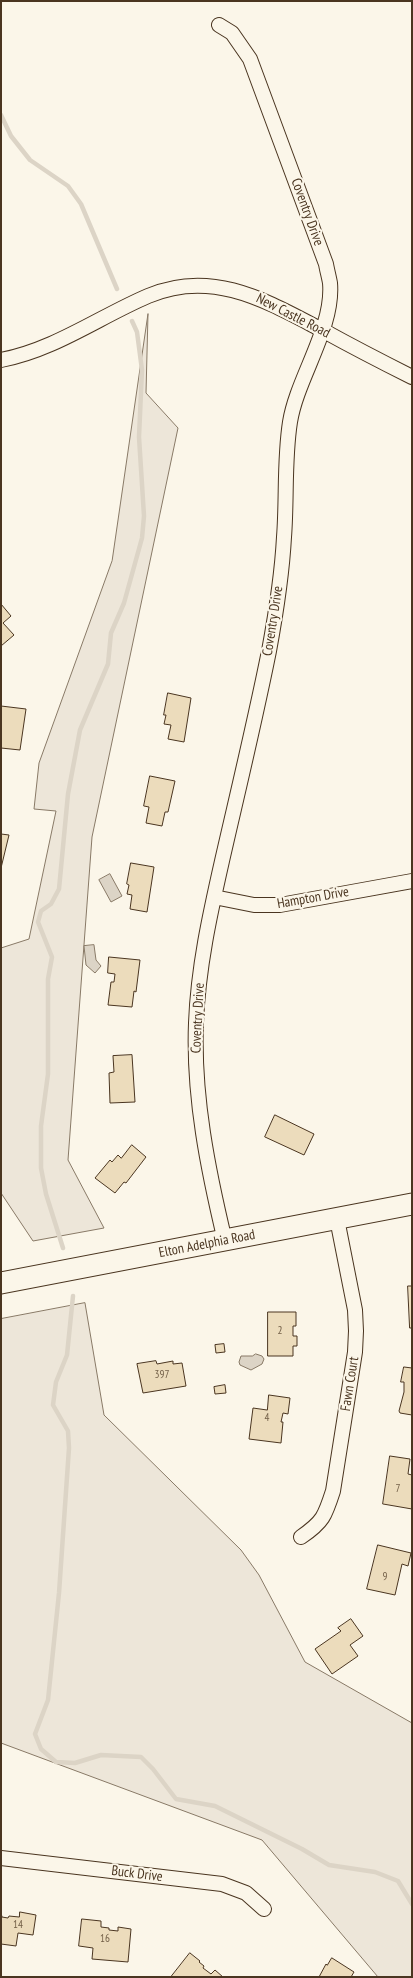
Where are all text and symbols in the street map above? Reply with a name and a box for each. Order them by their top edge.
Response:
street label: Coventry Drive [287,176,327,248]
street label: New Castle Road [253,290,333,342]
street label: Coventry Drive [259,585,287,657]
street label: Hampton Drive [276,883,350,913]
street label: Coventry Drive [188,982,208,1054]
street label: Elton Adelphia Road [157,1226,257,1262]
house number: 2 [278,1324,282,1338]
street label: Fawn Court [337,1356,363,1412]
house number: 397 [155,1368,169,1382]
house number: 4 [265,1411,269,1425]
house number: 7 [396,1482,400,1496]
house number: 9 [383,1570,387,1584]
street label: Buck Drive [110,1863,164,1885]
house number: 14 [13,1918,23,1932]
house number: 16 [100,1932,110,1946]

